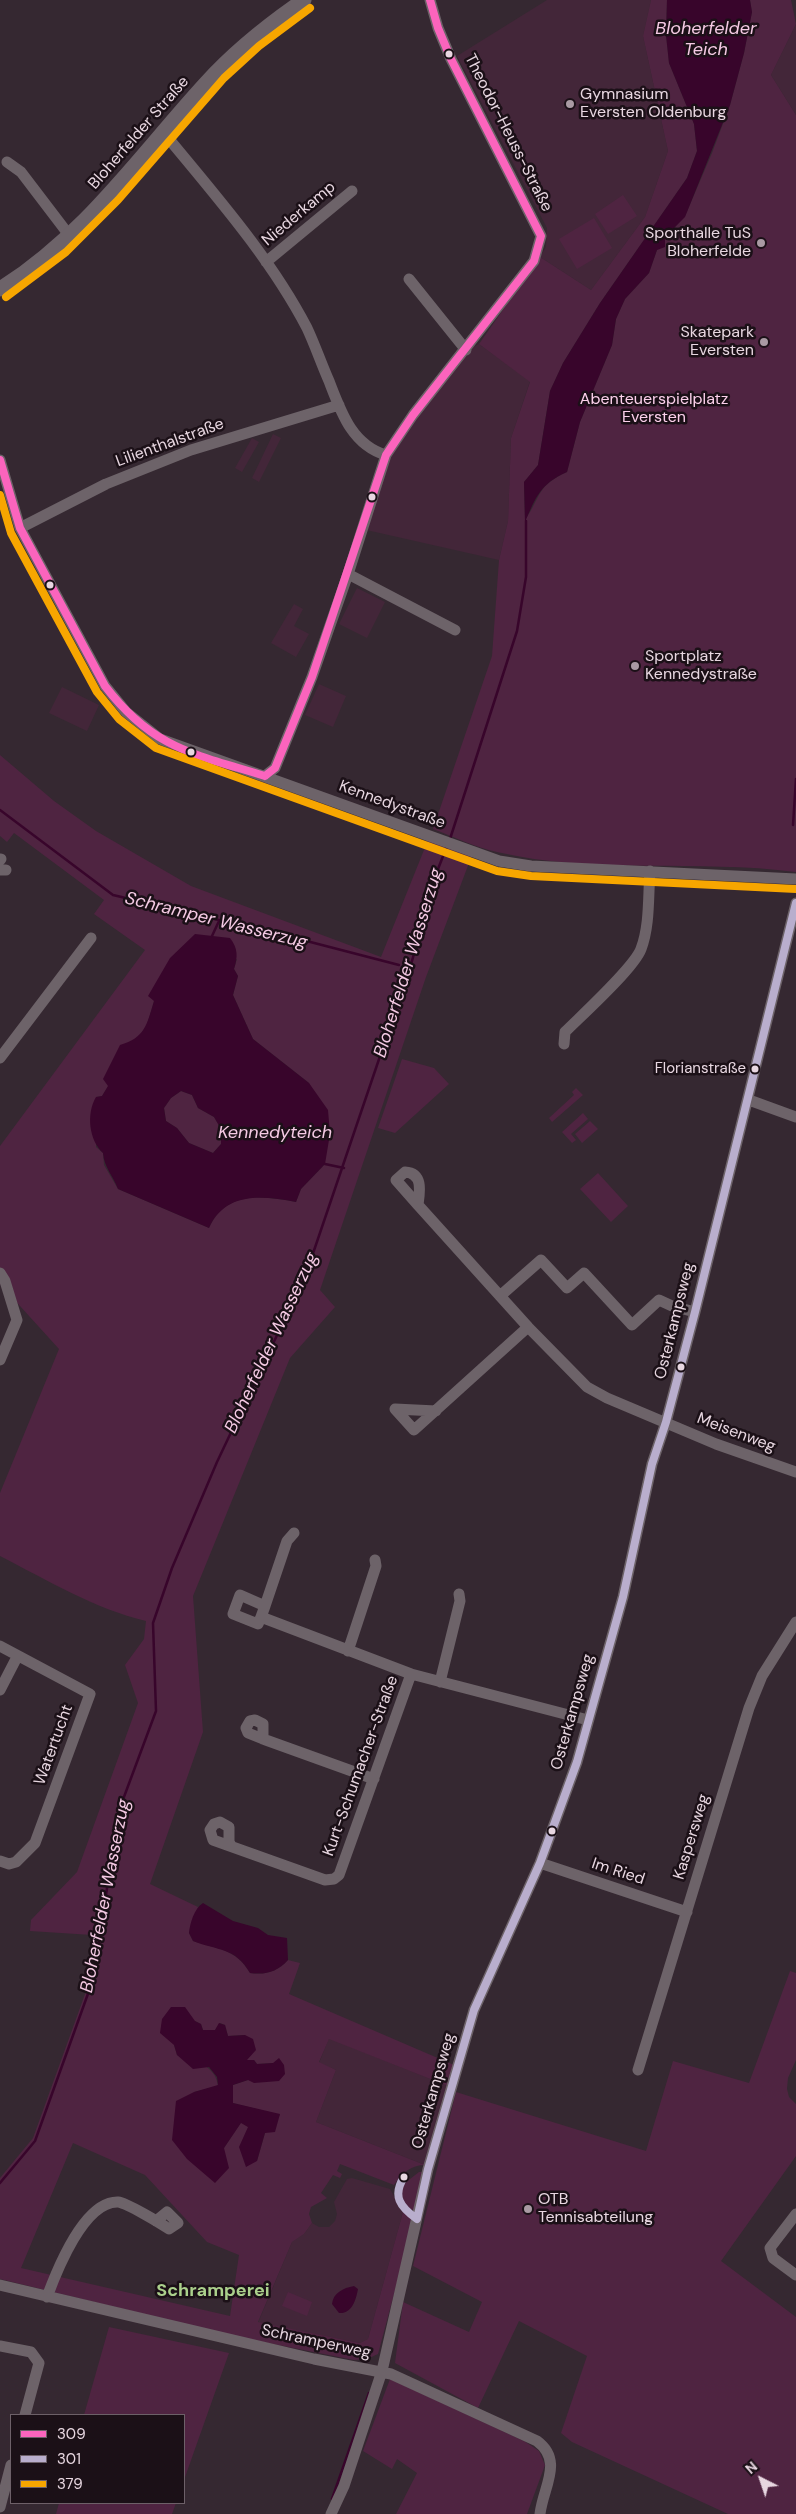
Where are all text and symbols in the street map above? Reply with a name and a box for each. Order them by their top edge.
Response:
water label: Bloherfelder Teich [655,18,757,60]
unlabelled marker [444,49,454,59]
street label: Theodor-Heuss-Straße [460,51,556,215]
street label: Bloherfelder Straße [85,73,193,193]
place label: Gymnasium Eversten Oldenburg [580,85,726,123]
marker: Gymnasium Eversten Oldenburg [564,98,576,110]
street label: Niederkamp [258,178,340,250]
place label: Sporthalle TuS Bloherfelde [645,224,751,262]
marker: Sporthalle TuS Bloherfelde [755,237,767,249]
place label: Skatepark Eversten [680,323,754,361]
marker: Skatepark Eversten [758,336,770,348]
park label: Abenteuerspielplatz Eversten [580,390,728,428]
street label: Lilienthalstraße [113,415,227,471]
unlabelled marker [367,492,377,502]
unlabelled marker [45,580,55,590]
place label: Sportplatz Kennedystraße [645,647,757,685]
marker: Sportplatz Kennedystraße [629,660,641,672]
unlabelled marker [186,747,196,757]
street label: Kennedystraße [336,777,448,833]
water label: Bloherfelder Wasserzug [370,866,448,1060]
water label: Schramper Wasserzug [123,888,309,954]
place label: Florianstraße [655,1060,746,1078]
marker: Florianstraße [750,1064,760,1074]
water label: Kennedyteich [218,1122,332,1144]
water label: Bloherfelder Wasserzug [221,1249,323,1437]
street label: Osterkampsweg [651,1261,699,1381]
unlabelled marker [676,1362,686,1372]
street label: Meisenweg [694,1409,778,1457]
street label: Osterkampsweg [547,1652,599,1772]
street label: Kurt-Schumacher-Straße [319,1673,403,1859]
street label: Watertucht [31,1702,77,1788]
street label: Kaspersweg [670,1792,714,1882]
water label: Bloherfelder Wasserzug [77,1797,135,1995]
unlabelled marker [547,1826,557,1836]
street label: Im Ried [589,1854,647,1890]
street label: Osterkampsweg [408,2031,460,2151]
unlabelled marker [399,2172,409,2182]
place label: OTB Tennisabteilung [538,2190,653,2228]
marker: OTB Tennisabteilung [522,2203,534,2215]
district label: Schramperei [156,2280,270,2302]
street label: Schramperweg [260,2321,372,2363]
legend [10,2414,185,2504]
text: 309 [57,2424,86,2444]
text: 301 [57,2449,81,2469]
north arrow [736,2454,786,2504]
text: N [741,2458,761,2478]
text: 379 [57,2474,83,2494]

